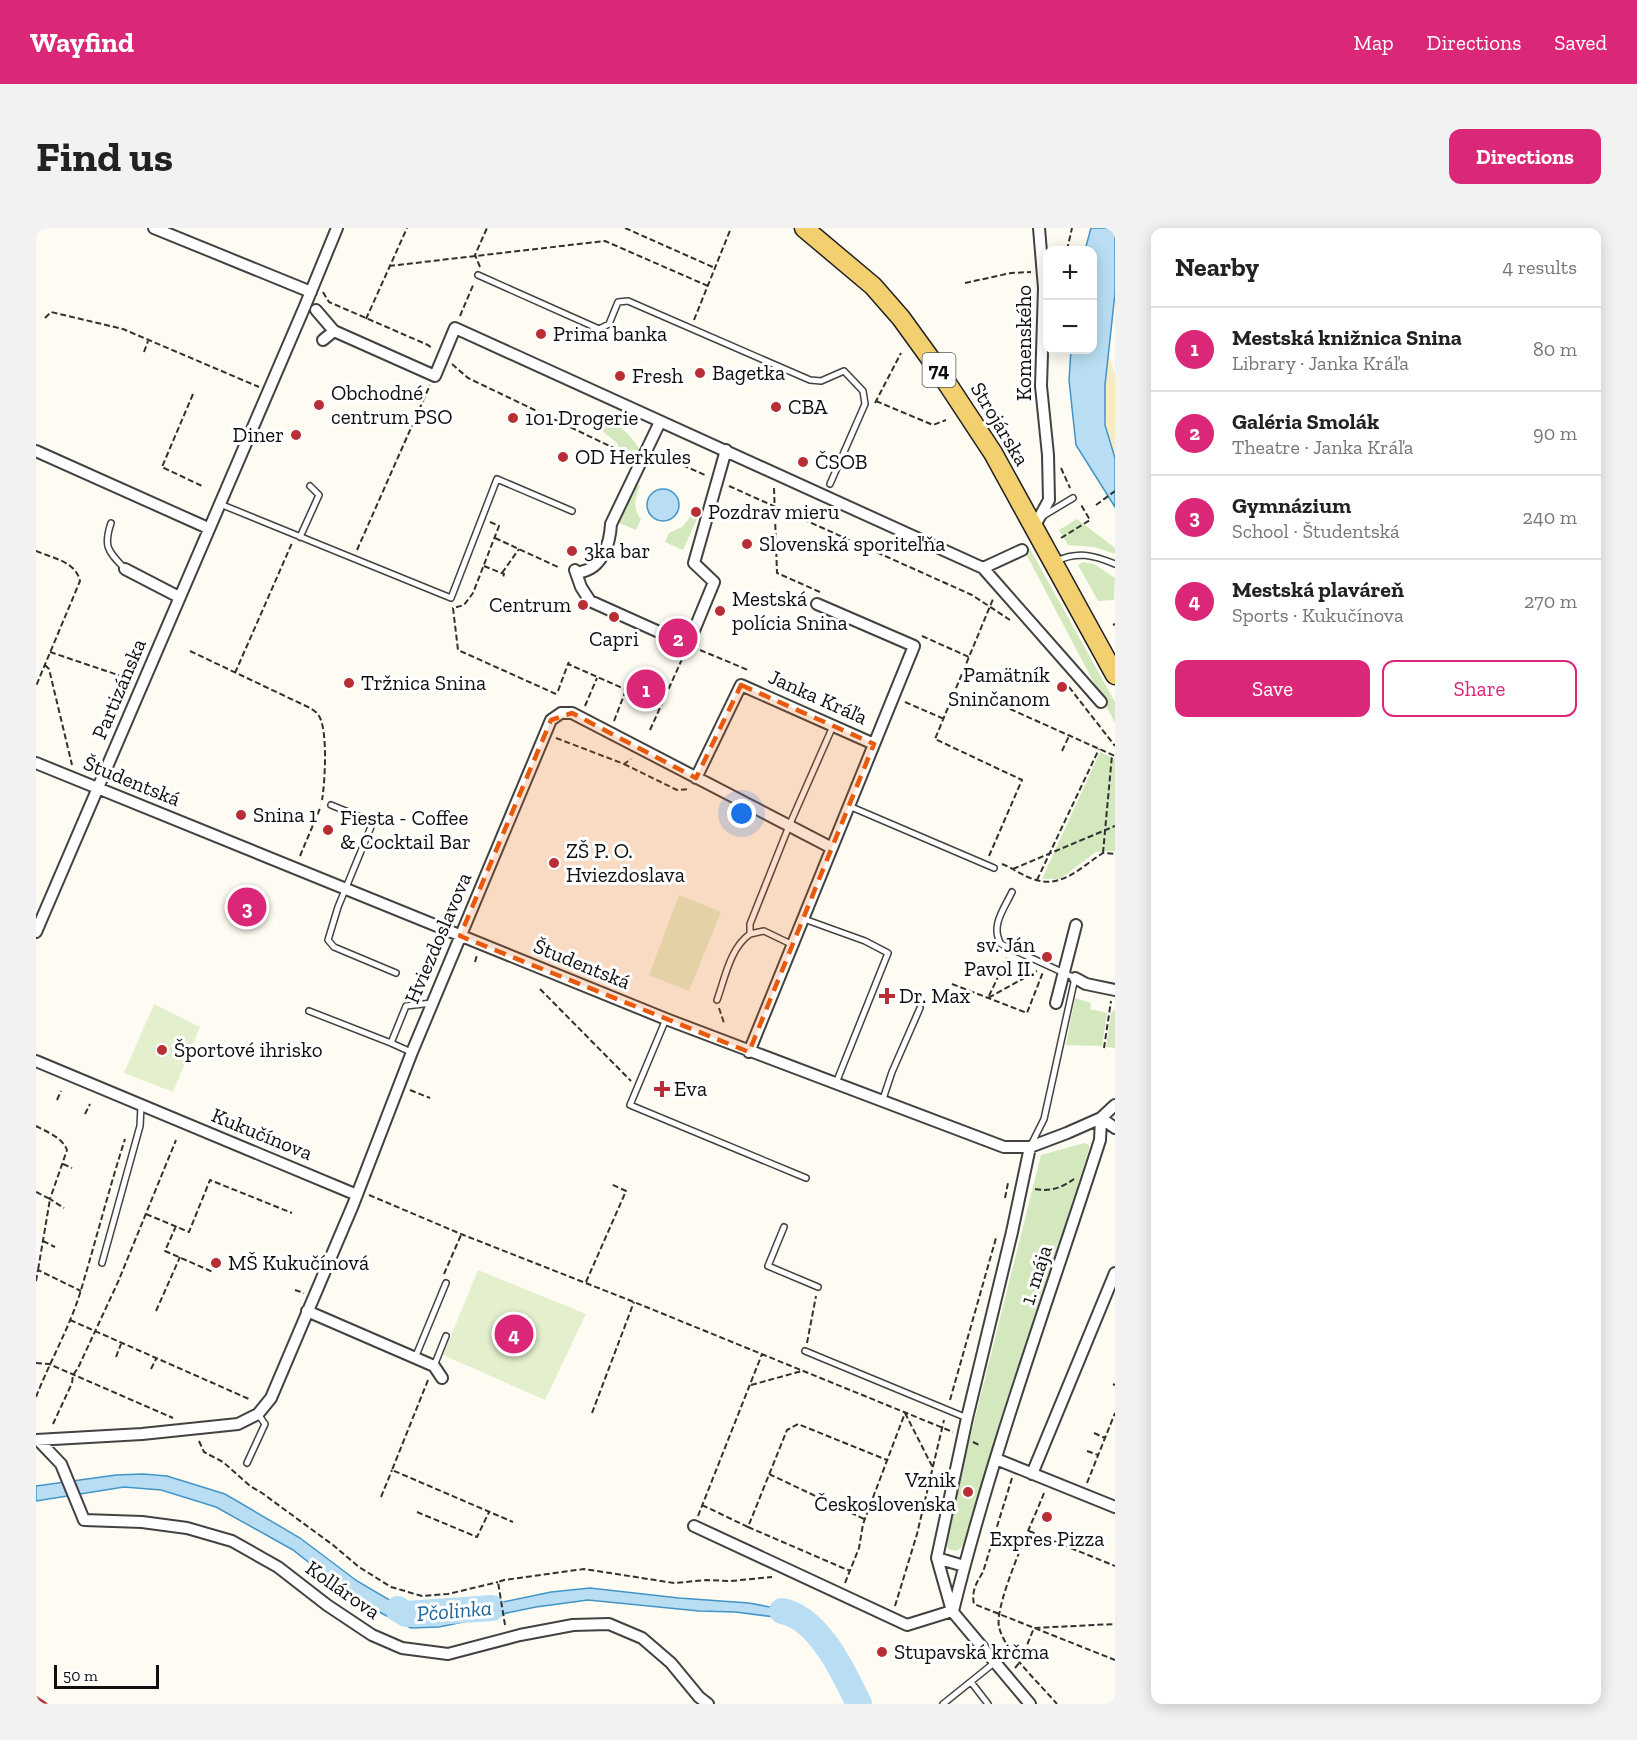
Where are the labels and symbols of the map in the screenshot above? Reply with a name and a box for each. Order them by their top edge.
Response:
street label: Komenského [1011,285,1036,401]
place label: Prima banka [553,321,667,346]
marker: Prima banka [534,327,548,341]
road number: 74 [922,353,956,387]
place label: Bagetka [712,360,785,385]
place label: Fresh [632,363,684,388]
marker: Bagetka [693,366,707,380]
marker: Fresh [613,369,627,383]
street label: Strojárska [965,377,1035,471]
place label: Obchodné centrum PSO [331,380,452,429]
place label: CBA [788,394,828,419]
marker: Obchodné centrum PSO [312,398,326,412]
marker: CBA [769,400,783,414]
place label: 101 Drogerie [525,405,639,430]
marker: 101 Drogerie [506,411,520,425]
place label: Diner [233,422,284,447]
marker: Diner [289,428,303,442]
place label: OD Herkules [575,444,691,469]
place label: ČSOB [815,449,867,474]
marker: OD Herkules [556,450,570,464]
marker: ČSOB [796,455,810,469]
place label: Pozdrav mieru [708,499,840,524]
marker: Pozdrav mieru [689,505,703,519]
place label: Slovenská sporiteľňa [759,531,945,556]
marker: Slovenská sporiteľňa [740,537,754,551]
place label: 3ka bar [584,538,650,563]
marker: 3ka bar [565,544,579,558]
place label: Mestská polícia Snina [732,586,848,635]
place label: Centrum [489,592,571,617]
marker: Centrum [576,598,590,612]
marker: Mestská polícia Snina [713,604,727,618]
marker: Capri [607,610,621,624]
pin: 2 [658,616,698,660]
place label: Capri [589,626,639,651]
street label: Partizánska [86,635,151,743]
place label: Pamätník Sninčanom [948,662,1050,711]
street label: Janka Kráľa [765,664,871,729]
pin: 1 [626,666,666,712]
place label: Tržnica Snina [361,670,486,695]
marker: Tržnica Snina [342,676,356,690]
marker: Pamätník Sninčanom [1055,680,1069,694]
street label: Študentská [80,750,184,811]
your location [727,799,756,828]
place label: Snina 1 [253,802,317,827]
place label: Fiesta - Coffee & Cocktail Bar [340,805,471,854]
marker: Snina 1 [234,808,248,822]
marker: Fiesta - Coffee & Cocktail Bar [321,823,335,837]
place label: ZŠ P. O. Hviezdoslava [566,838,685,887]
marker: ZŠ P. O. Hviezdoslava [547,856,561,870]
street label: Hviezdoslavova [399,869,476,1007]
pin: 3 [228,884,266,930]
place label: sv. Ján Pavol II. [964,932,1035,981]
street label: Študentská [530,933,634,994]
marker: sv. Ján Pavol II. [1040,950,1054,964]
place label: Dr. Max [899,983,971,1008]
marker: Dr. Max [880,989,894,1003]
place label: Športové ihrisko [174,1037,322,1062]
marker: Športové ihrisko [155,1043,169,1057]
place label: Eva [674,1076,707,1101]
marker: Eva [655,1082,669,1096]
street label: Kukučínova [208,1102,316,1165]
street label: 1. mája [1014,1242,1058,1308]
place label: MŠ Kukučínová [228,1250,369,1275]
marker: MŠ Kukučínová [209,1256,223,1270]
pin: 4 [494,1312,534,1356]
place label: Vznik Československa [814,1467,956,1516]
marker: Vznik Československa [961,1485,975,1499]
marker: Expres Pizza [1040,1510,1054,1524]
place label: Expres Pizza [990,1526,1104,1551]
street label: Kollárova [301,1555,385,1624]
water label: Pčolinka [415,1594,493,1627]
place label: Stupavská krčma [894,1639,1049,1664]
marker: Stupavská krčma [875,1645,889,1659]
scale bar [54,1662,159,1690]

